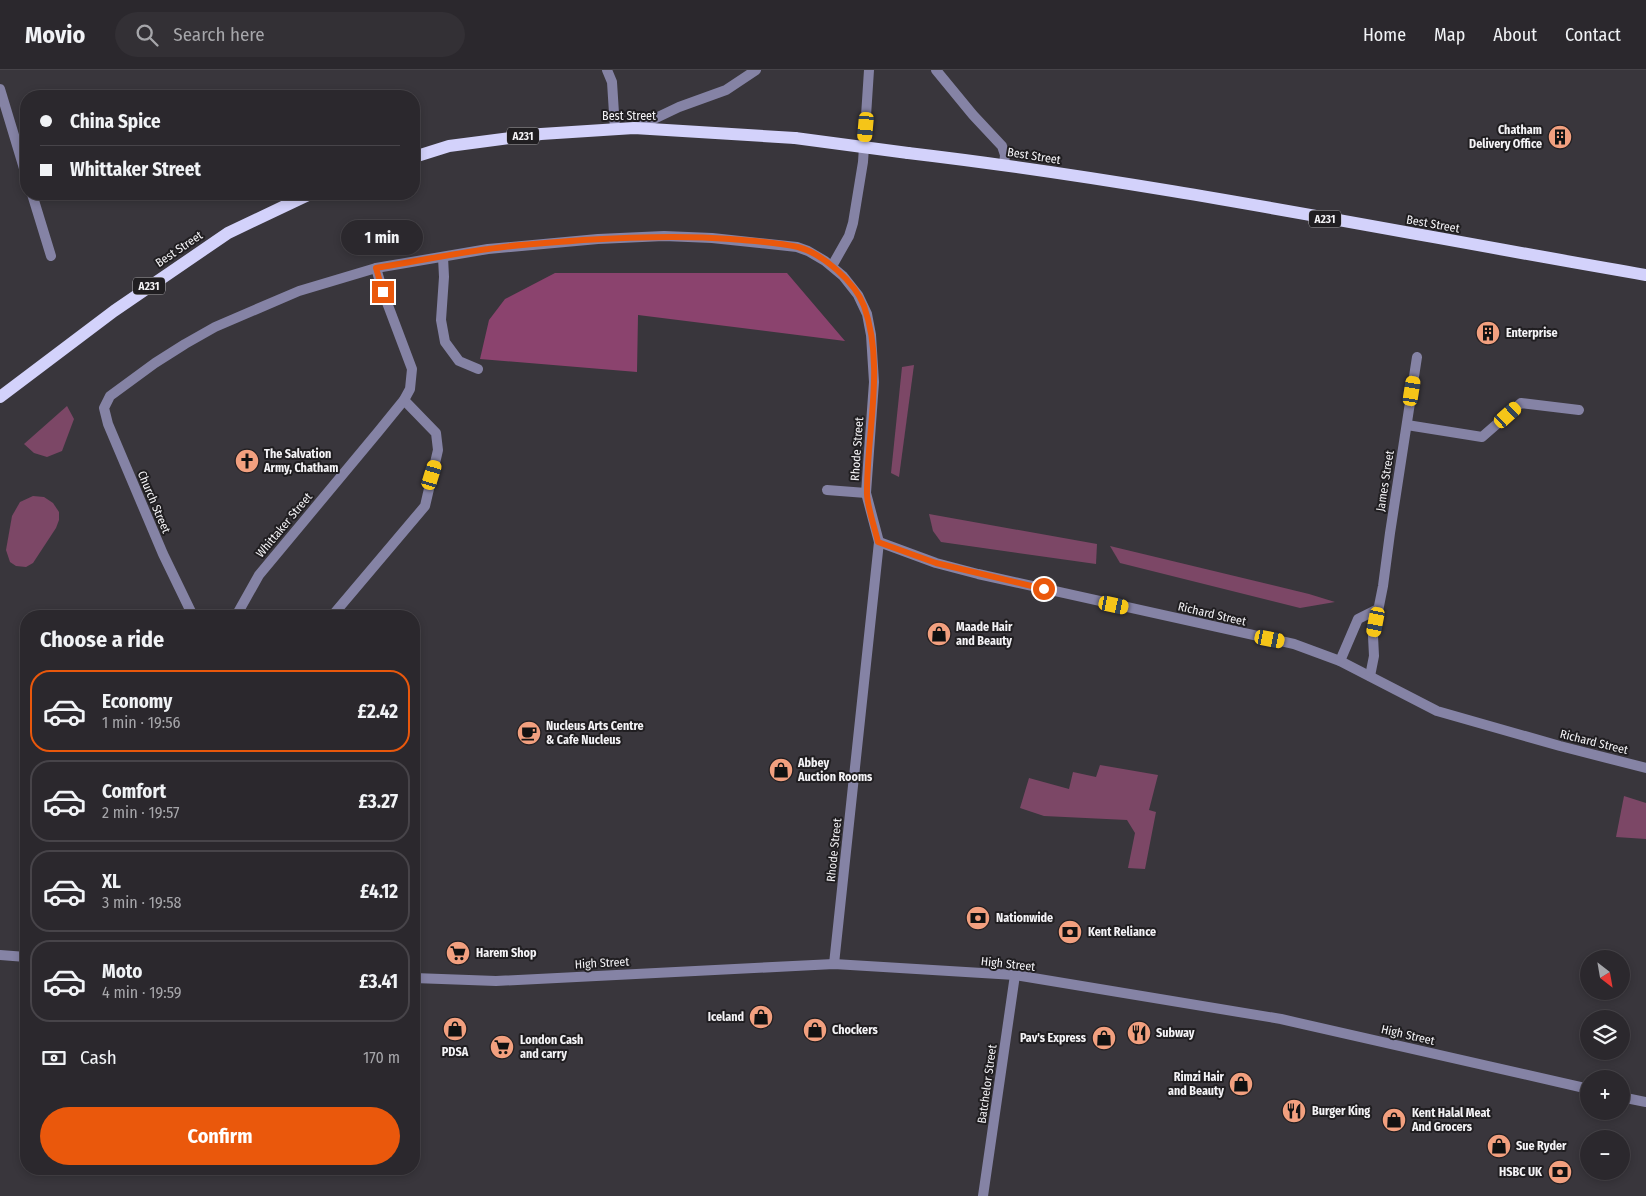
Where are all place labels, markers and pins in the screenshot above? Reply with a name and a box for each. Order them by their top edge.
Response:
place label: Chatham Delivery Office [1469,123,1542,151]
building icon: Chatham Delivery Office [1547,124,1573,150]
building icon: Enterprise [1475,320,1501,346]
place label: Enterprise [1506,326,1558,340]
place label: The Salvation Army, Chatham [263,447,339,475]
church icon: The Salvation Army, Chatham [234,448,260,474]
place label: Maade Hair and Beauty [956,620,1013,648]
shop icon: Maade Hair and Beauty [926,621,952,647]
place label: Nucleus Arts Centre & Cafe Nucleus [546,719,644,747]
cafe icon: Nucleus Arts Centre & Cafe Nucleus [516,720,542,746]
place label: Abbey Auction Rooms [797,756,873,784]
shop icon: Abbey Auction Rooms [768,757,794,783]
bank icon: Nationwide [965,905,991,931]
place label: Nationwide [996,911,1053,925]
bank icon: Kent Reliance [1057,919,1083,945]
place label: Kent Reliance [1088,925,1156,939]
supermarket icon: Harem Shop [445,940,471,966]
place label: Harem Shop [476,946,537,960]
shop icon: Iceland [748,1004,774,1030]
place label: Iceland [708,1010,744,1024]
shop icon: PDSA [442,1016,468,1042]
shop icon: Chockers [802,1017,828,1043]
restaurant icon: Subway [1126,1020,1152,1046]
place label: Chockers [832,1023,878,1037]
shop icon: Pav's Express [1091,1025,1117,1051]
place label: Subway [1156,1026,1195,1040]
place label: Pav's Express [1020,1031,1087,1045]
place label: London Cash and carry [520,1033,583,1061]
supermarket icon: London Cash and carry [489,1034,515,1060]
place label: PDSA [442,1045,469,1059]
place label: Rimzi Hair and Beauty [1168,1070,1225,1098]
shop icon: Rimzi Hair and Beauty [1228,1071,1254,1097]
restaurant icon: Burger King [1281,1098,1307,1124]
place label: Burger King [1312,1104,1370,1118]
place label: Kent Halal Meat And Grocers [1411,1106,1491,1134]
shop icon: Kent Halal Meat And Grocers [1381,1107,1407,1133]
shop icon: Sue Ryder [1486,1133,1512,1159]
place label: Sue Ryder [1516,1139,1567,1153]
bank icon: HSBC UK [1547,1159,1573,1185]
place label: HSBC UK [1499,1165,1543,1179]

